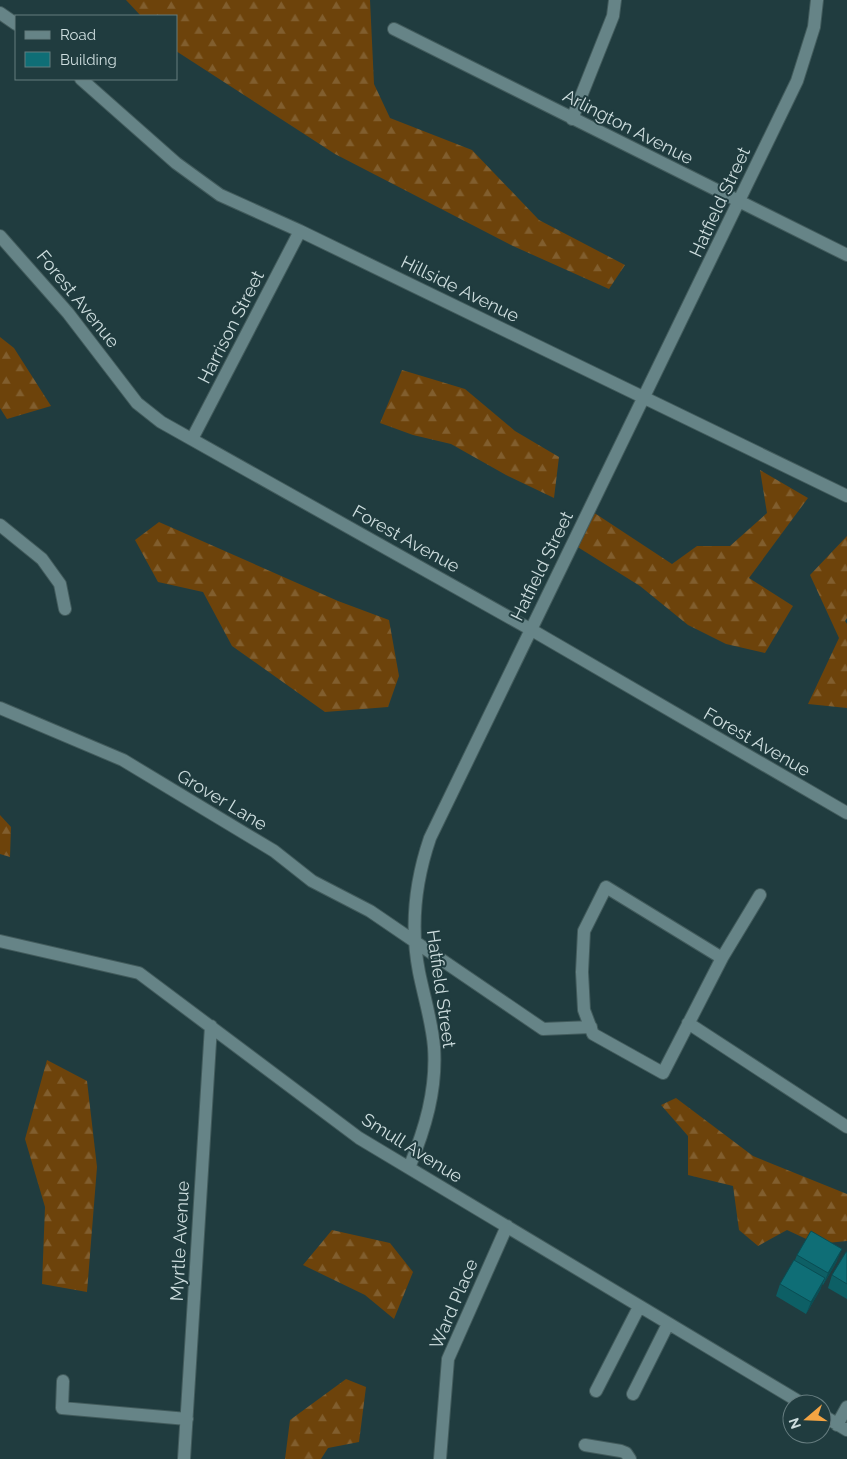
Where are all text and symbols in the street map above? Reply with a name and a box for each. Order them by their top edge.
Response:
legend [15,15,178,80]
text: Road [60,26,96,44]
text: Building [60,51,117,69]
street label: Arlington Avenue [560,85,697,169]
street label: Hatfield Street [685,143,754,260]
street label: Forest Avenue [33,246,124,352]
street label: Hillside Avenue [398,251,523,326]
street label: Harrison Street [193,267,268,387]
street label: Forest Avenue [349,500,464,577]
street label: Hatfield Street [506,508,577,624]
street label: Forest Avenue [700,703,815,781]
street label: Grover Lane [174,765,271,835]
street label: Hatfield Street [423,928,460,1049]
street label: Smull Avenue [358,1108,467,1187]
street label: Myrtle Avenue [166,1180,193,1302]
street label: Ward Place [425,1255,482,1352]
north arrow [782,1394,832,1444]
text: N [785,1416,804,1431]

